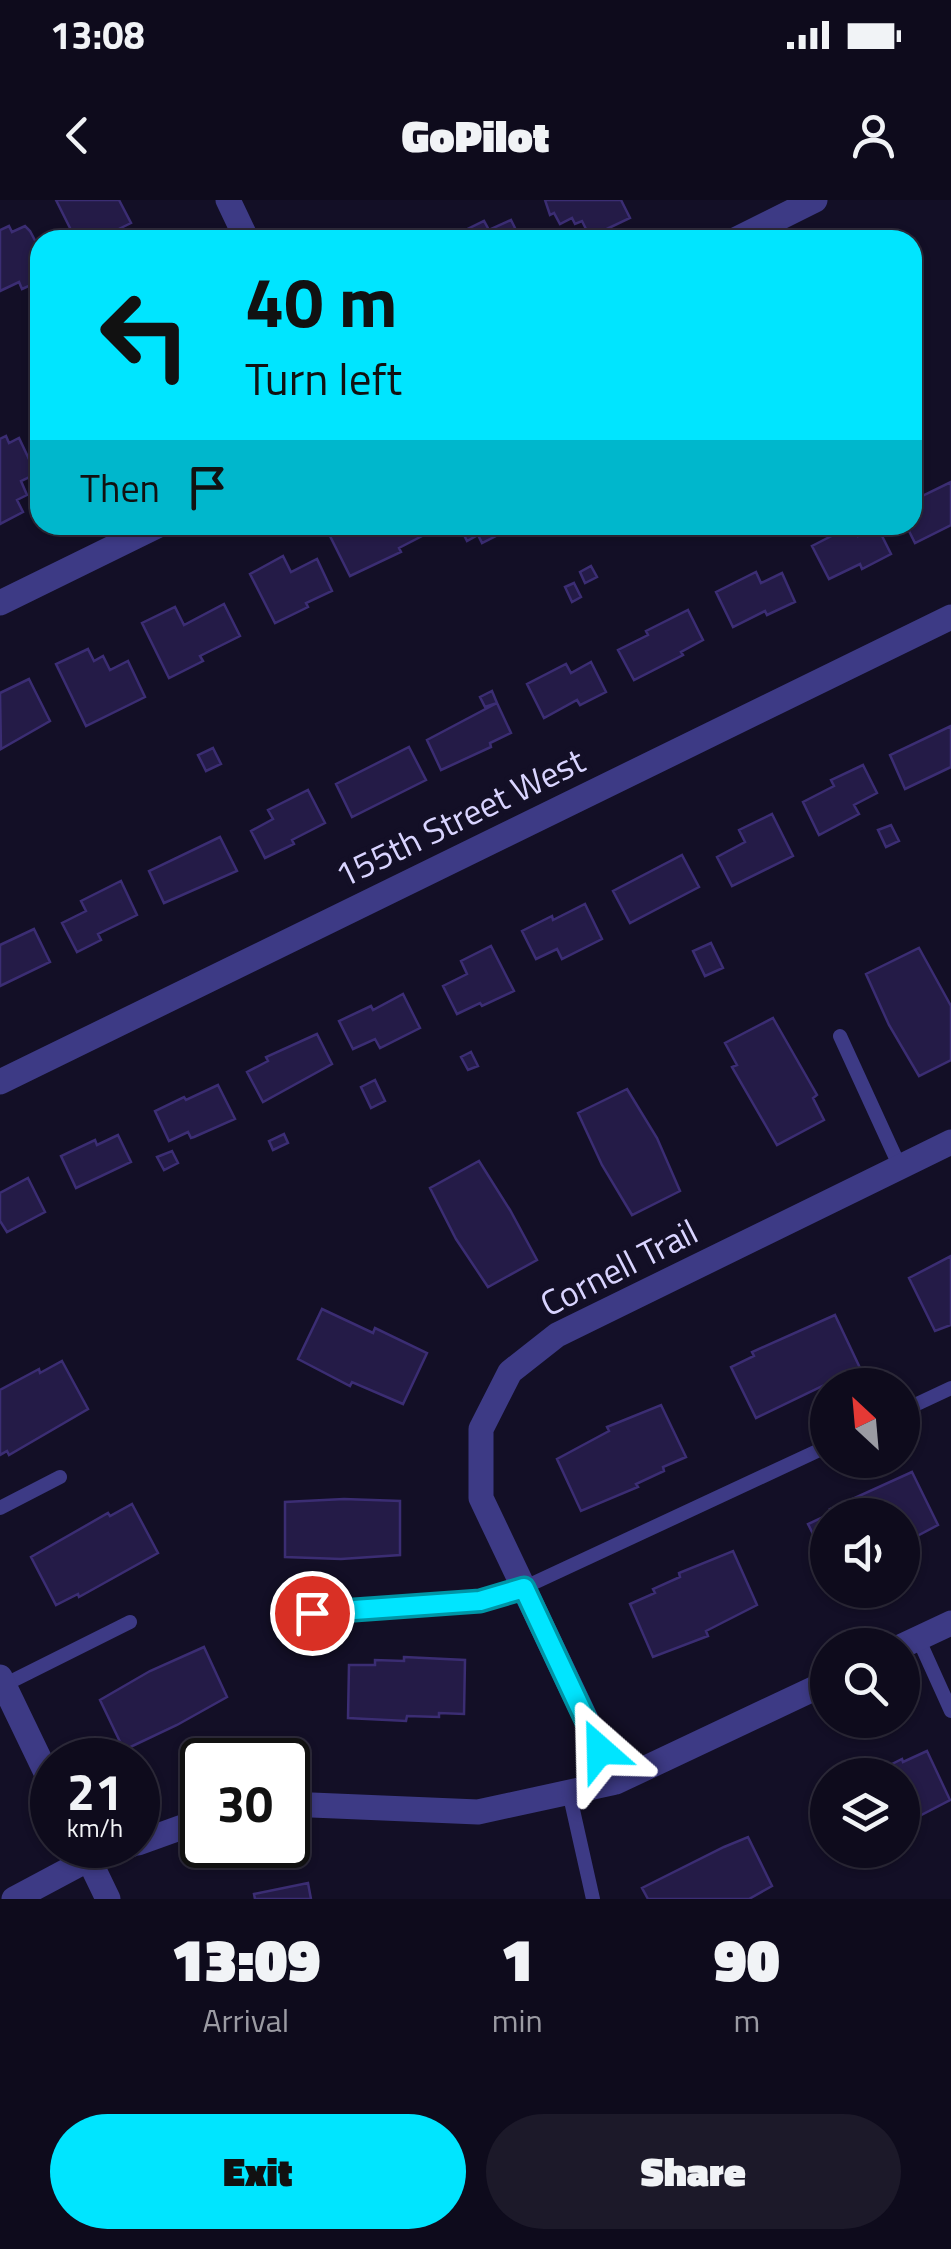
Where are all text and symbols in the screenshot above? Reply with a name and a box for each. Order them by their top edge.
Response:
text: 13:08 [50,6,145,64]
text: GoPilot [401,101,550,169]
icon: back [50,108,105,163]
icon: person [846,108,901,163]
text: 40 m [245,248,398,354]
icon: left [80,270,210,400]
text: Turn left [245,344,402,412]
text: Then [80,459,160,517]
icon: arrive [180,460,235,515]
street label: 155th Street West [325,733,594,901]
street label: Cornell Trail [530,1204,707,1330]
north arrow [810,1368,920,1478]
map controls [810,1368,920,1868]
button: sound [810,1498,920,1608]
pin [270,1571,355,1656]
icon: arrive [285,1586,340,1641]
button: search [810,1628,920,1738]
position arrow [548,1698,652,1802]
speed limit sign: 30 [180,1738,310,1868]
text: 21 [67,1753,123,1829]
button: layers [810,1758,920,1868]
text: km/h [67,1809,123,1847]
text: 13:09 [171,1913,320,2004]
text: 1 [501,1913,534,2004]
text: 90 [714,1913,780,2004]
text: Arrival [202,1996,289,2044]
text: min [492,1996,543,2044]
text: m [733,1996,760,2044]
button: Exit [50,2114,466,2229]
button: Share [486,2114,901,2229]

